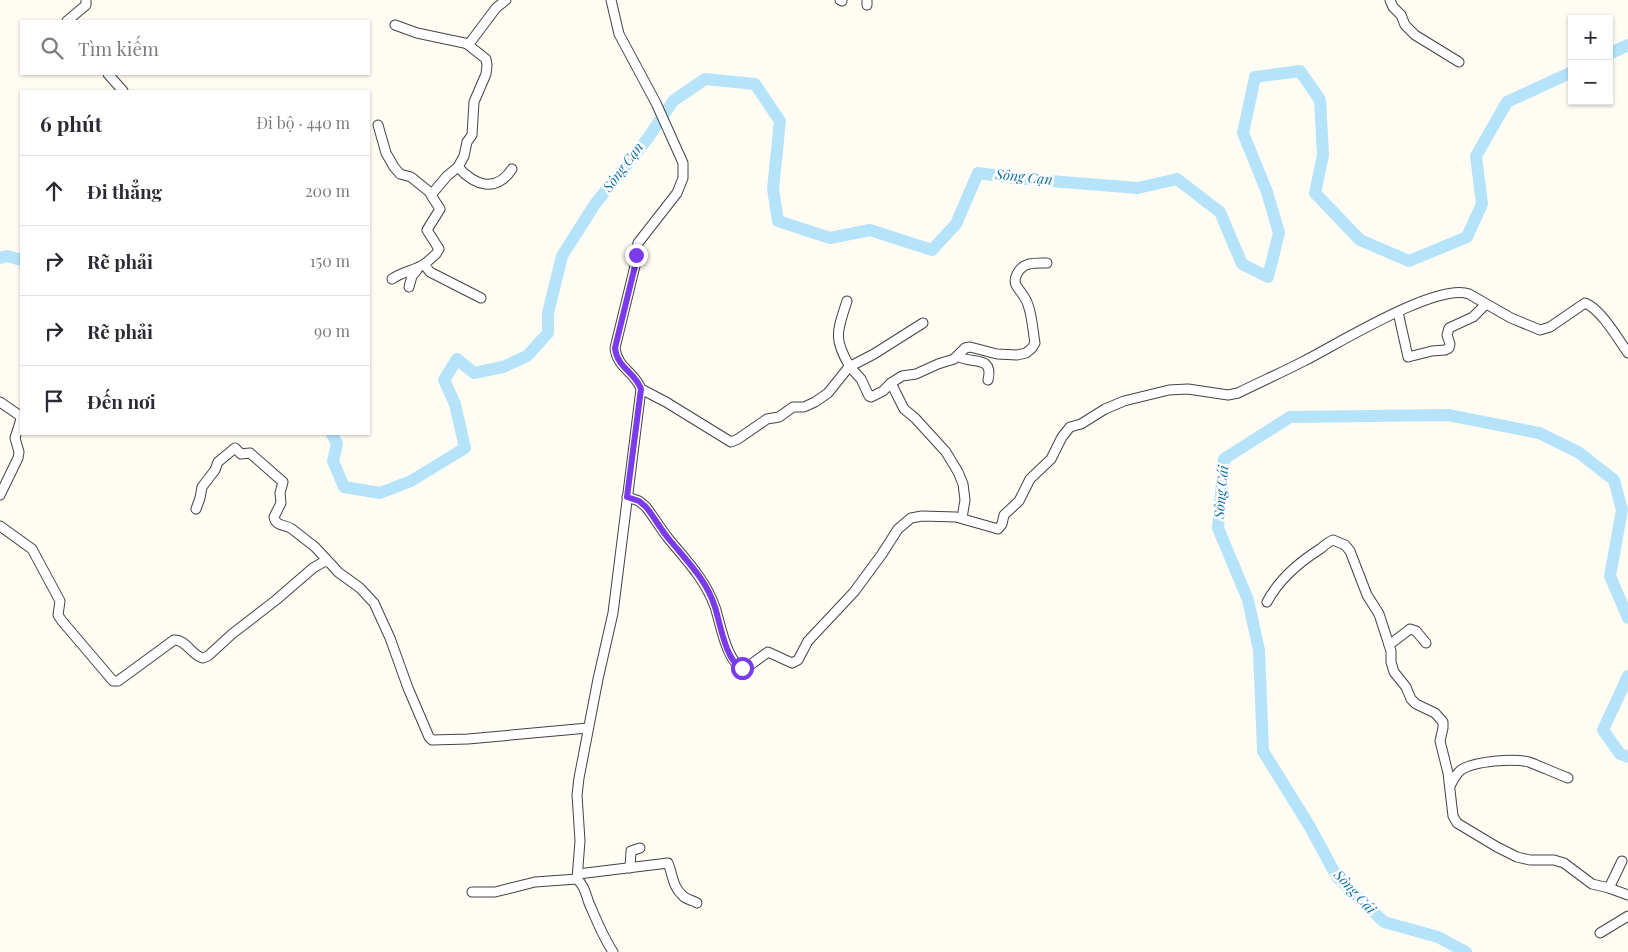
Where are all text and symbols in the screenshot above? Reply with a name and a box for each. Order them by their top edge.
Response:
map controls [1568,15,1613,105]
button: + [1568,15,1613,60]
search box [20,20,370,75]
icon: search [38,34,66,62]
text: Tìm kiếm [78,35,159,61]
button: − [1568,60,1613,105]
text: 6 phút [40,109,102,137]
text: Đi bộ · 440 m [257,112,350,133]
water label: Sông Cạn [597,138,647,196]
water label: Sông Cạn [994,164,1054,189]
icon: ahead [40,177,68,205]
text: Đi thẳng [87,178,162,204]
text: 200 m [305,180,350,201]
route end [625,244,648,267]
icon: right [40,247,68,275]
text: Rẽ phải [87,248,153,274]
text: 150 m [310,250,350,271]
icon: right [40,317,68,345]
text: Rẽ phải [87,318,153,344]
text: 90 m [314,320,350,341]
icon: arrive [40,387,68,415]
text: Đến nơi [87,388,156,414]
water label: Sông Cái [1209,464,1232,520]
route start [731,657,754,680]
water label: Sông Cái [1330,865,1381,918]

